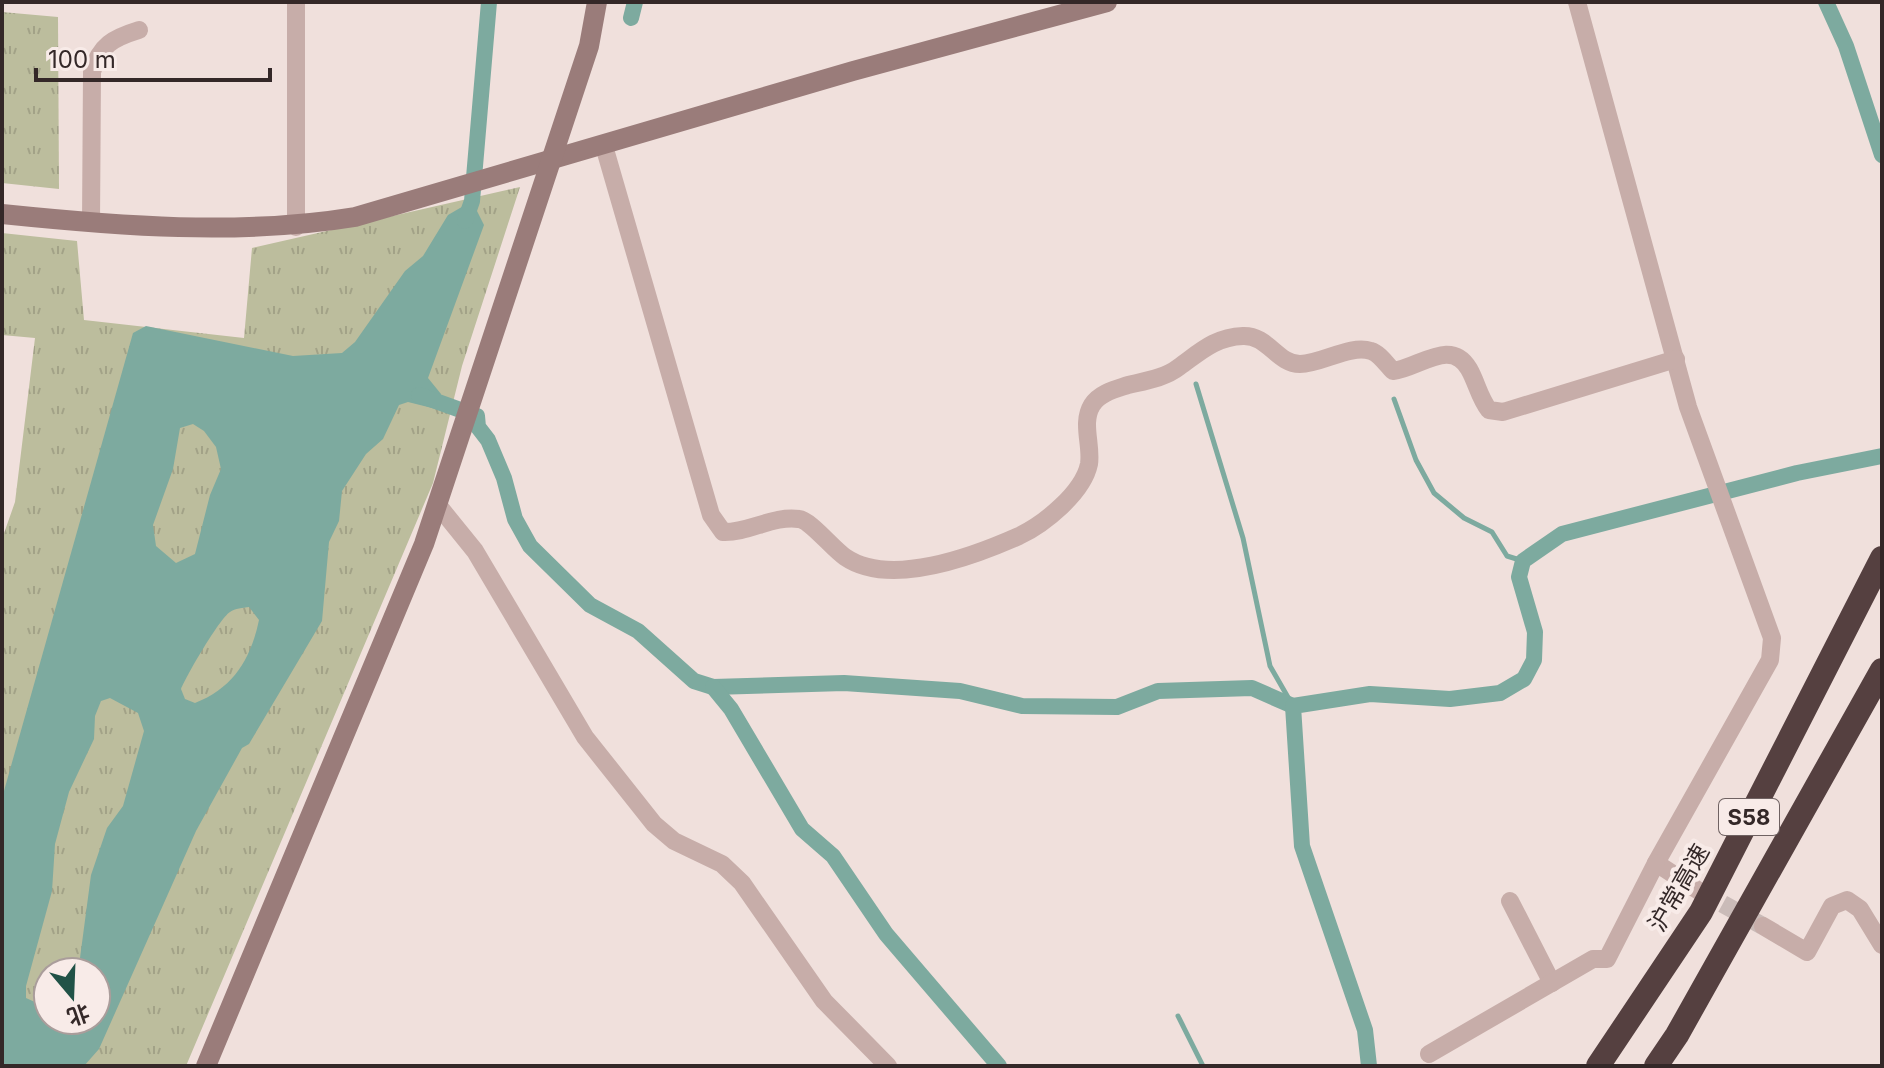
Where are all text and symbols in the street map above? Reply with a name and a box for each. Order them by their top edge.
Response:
scale bar [36,32,270,82]
text: 100 m [48,45,116,74]
road number: S58 [1719,799,1779,835]
street label: 沪常高速 [1642,839,1715,937]
north arrow [32,956,112,1036]
text: 北 [64,999,93,1031]

